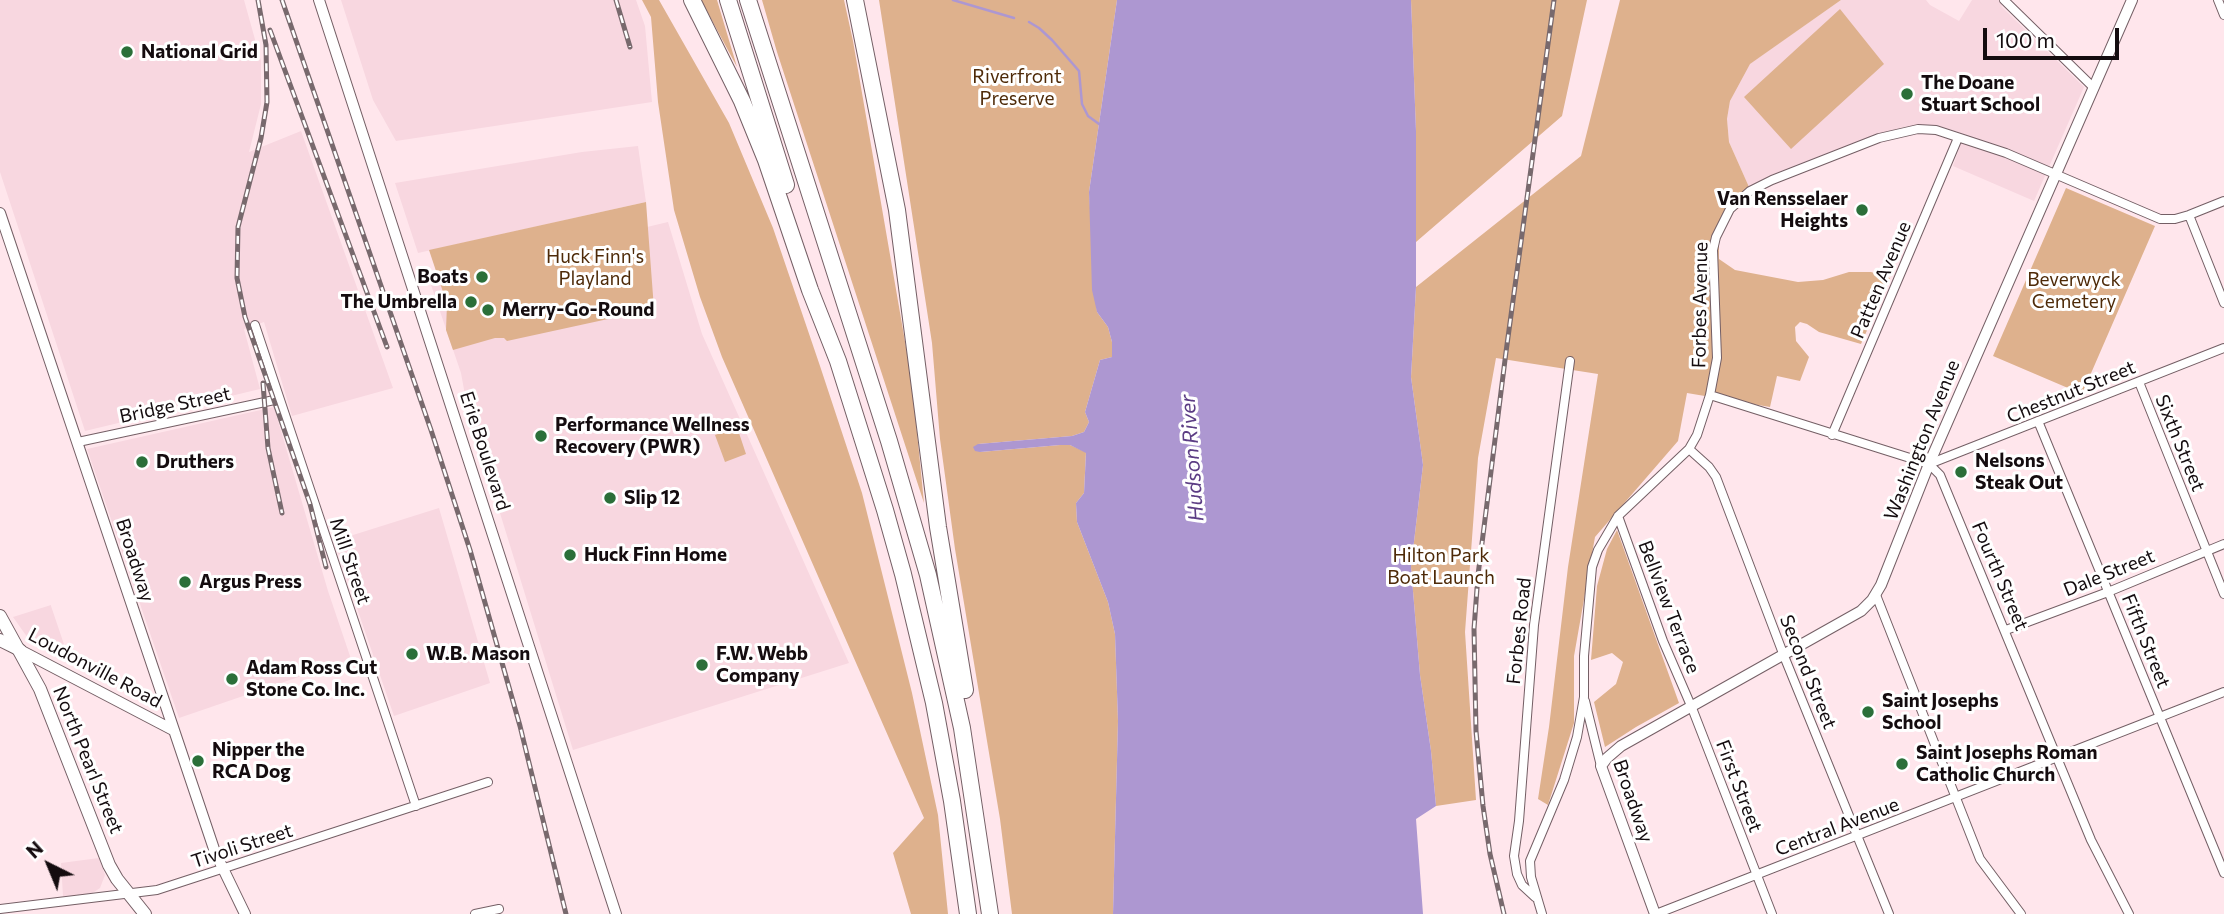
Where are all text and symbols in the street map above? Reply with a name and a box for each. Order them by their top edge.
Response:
scale bar [1986,14,2122,58]
text: 100 m [1996,27,2055,52]
place label: National Grid [141,41,258,63]
marker: National Grid [119,44,135,60]
park label: Riverfront Preserve [972,66,1062,110]
place label: The Doane Stuart School [1921,72,2040,116]
marker: The Doane Stuart School [1899,86,1915,102]
place label: Van Rensselaer Heights [1717,188,1848,232]
marker: Van Rensselaer Heights [1854,202,1870,218]
street label: Patten Avenue [1846,218,1916,342]
street label: Forbes Avenue [1687,242,1713,368]
park label: Huck Finn's Playland [546,246,644,290]
place label: Boats [417,266,468,288]
marker: Boats [474,269,490,285]
park label: Beverwyck Cemetery [2027,269,2121,313]
place label: The Umbrella [340,291,457,313]
marker: The Umbrella [463,294,479,310]
place label: Merry-Go-Round [502,299,654,321]
marker: Merry-Go-Round [480,302,496,318]
street label: Chestnut Street [2003,356,2139,428]
street label: Washington Avenue [1879,357,1965,523]
street label: Bridge Street [117,382,233,428]
street label: Erie Boulevard [455,389,515,513]
street label: Sixth Street [2150,391,2210,495]
water label: Hudson River [1175,394,1209,522]
place label: Performance Wellness Recovery (PWR) [555,414,750,458]
marker: Performance Wellness Recovery (PWR) [533,428,549,444]
place label: Nelsons Steak Out [1975,450,2063,494]
place label: Druthers [156,451,234,473]
marker: Druthers [134,454,150,470]
marker: Nelsons Steak Out [1953,464,1969,480]
place label: Slip 12 [624,487,680,509]
marker: Slip 12 [602,490,618,506]
street label: Broadway [111,515,159,605]
street label: Mill Street [325,515,375,607]
street label: Fourth Street [1967,518,2033,634]
street label: Bellview Terrace [1633,537,1705,677]
place label: Huck Finn Home [584,544,727,566]
street label: Dale Street [2060,544,2158,602]
park label: Hilton Park Boat Launch [1387,545,1495,589]
marker: Huck Finn Home [562,547,578,563]
place label: Argus Press [199,571,302,593]
marker: Argus Press [177,574,193,590]
street label: Forbes Road [1502,576,1536,686]
street label: Fifth Street [2117,591,2175,691]
street label: Second Street [1775,612,1841,732]
street label: Loudonville Road [24,623,166,713]
place label: W.B. Mason [426,643,530,665]
place label: F.W. Webb Company [716,643,808,687]
marker: W.B. Mason [404,646,420,662]
place label: Adam Ross Cut Stone Co. Inc. [246,657,377,701]
marker: F.W. Webb Company [694,657,710,673]
marker: Adam Ross Cut Stone Co. Inc. [224,671,240,687]
street label: North Pearl Street [48,683,128,837]
place label: Saint Josephs School [1882,690,1999,734]
marker: Saint Josephs School [1860,704,1876,720]
street label: First Street [1711,737,1767,835]
place label: Nipper the RCA Dog [212,739,305,783]
place label: Saint Josephs Roman Catholic Church [1916,742,2098,786]
marker: Nipper the RCA Dog [190,753,206,769]
street label: Broadway [1608,756,1658,846]
marker: Saint Josephs Roman Catholic Church [1894,756,1910,772]
street label: Central Avenue [1772,793,1902,861]
street label: Tivoli Street [189,819,295,873]
north arrow [14,830,84,900]
text: N [21,836,47,863]

